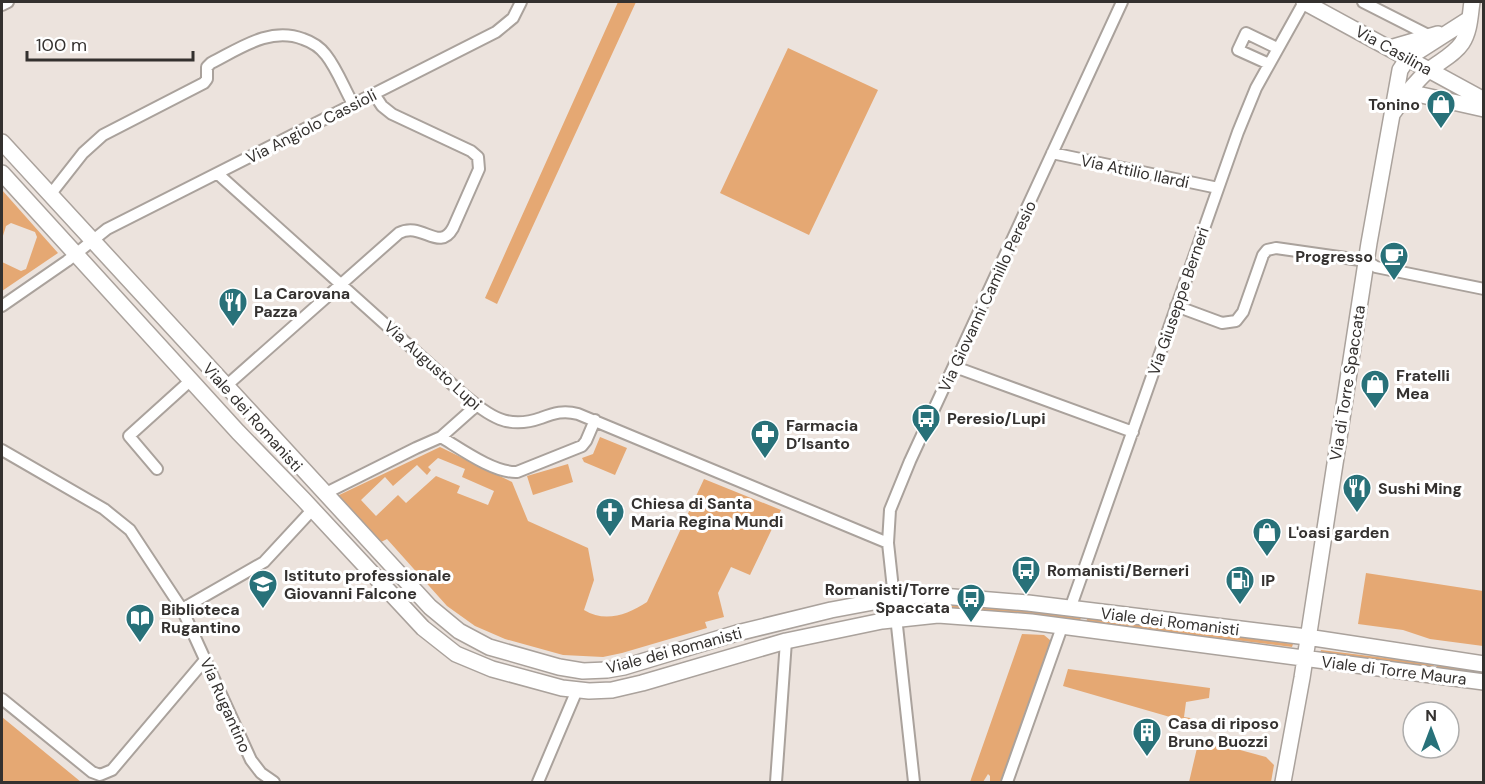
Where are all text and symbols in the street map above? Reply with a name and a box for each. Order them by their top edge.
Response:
street label: Via Casilina [1352,21,1436,80]
scale bar [27,24,194,62]
text: 100 m [36,33,87,57]
street label: Via Angiolo Cassioli [242,84,380,168]
shop icon: Tonino [1425,88,1457,130]
place label: Tonino [1368,94,1420,115]
street label: Via Attilio Ilardi [1079,150,1191,193]
street label: Via Giovanni Camillo Peresio [934,197,1041,395]
street label: Via Giuseppe Berneri [1143,224,1214,378]
cafe icon: Progresso [1378,240,1410,282]
place label: Progresso [1295,246,1373,267]
place label: La Carovana Pazza [254,283,350,322]
restaurant icon: La Carovana Pazza [217,286,249,328]
street label: Via di Torre Spaccata [1325,304,1370,462]
street label: Via Augusto Lupi [380,316,486,415]
street label: Viale dei Romanisti [198,358,307,476]
place label: Fratelli Mea [1396,365,1450,404]
shop icon: Fratelli Mea [1359,368,1391,410]
bus stop icon: Peresio/Lupi [910,402,942,444]
place label: Peresio/Lupi [947,408,1046,429]
place label: Farmacia D’Isanto [786,415,858,454]
pharmacy icon: Farmacia D’Isanto [749,418,781,460]
restaurant icon: Sushi Ming [1341,472,1373,514]
place label: Sushi Ming [1378,478,1462,499]
place label: Chiesa di Santa Maria Regina Mundi [631,493,783,532]
church icon: Chiesa di Santa Maria Regina Mundi [594,496,626,538]
shop icon: L'oasi garden [1251,516,1283,558]
place label: L'oasi garden [1288,522,1389,543]
bus stop icon: Romanisti/Berneri [1010,554,1042,596]
place label: Romanisti/Berneri [1047,560,1189,581]
fuel station icon: IP [1224,564,1256,606]
place label: Istituto professionale Giovanni Falcone [284,565,451,604]
school or university icon: Istituto professionale Giovanni Falcone [247,568,279,610]
place label: IP [1261,570,1275,591]
place label: Romanisti/Torre Spaccata [825,579,950,618]
bus stop icon: Romanisti/Torre Spaccata [955,582,987,624]
place label: Biblioteca Rugantino [161,599,241,638]
library icon: Biblioteca Rugantino [124,602,156,644]
street label: Viale dei Romanisti [1099,603,1241,640]
street label: Viale dei Romanisti [604,622,744,679]
street label: Viale di Torre Maura [1320,651,1468,690]
street label: Via Rugantino [195,654,256,756]
north arrow [1401,700,1461,760]
text: N [1425,705,1437,726]
place label: Casa di riposo Bruno Buozzi [1168,713,1279,752]
building icon: Casa di riposo Bruno Buozzi [1131,716,1163,758]

